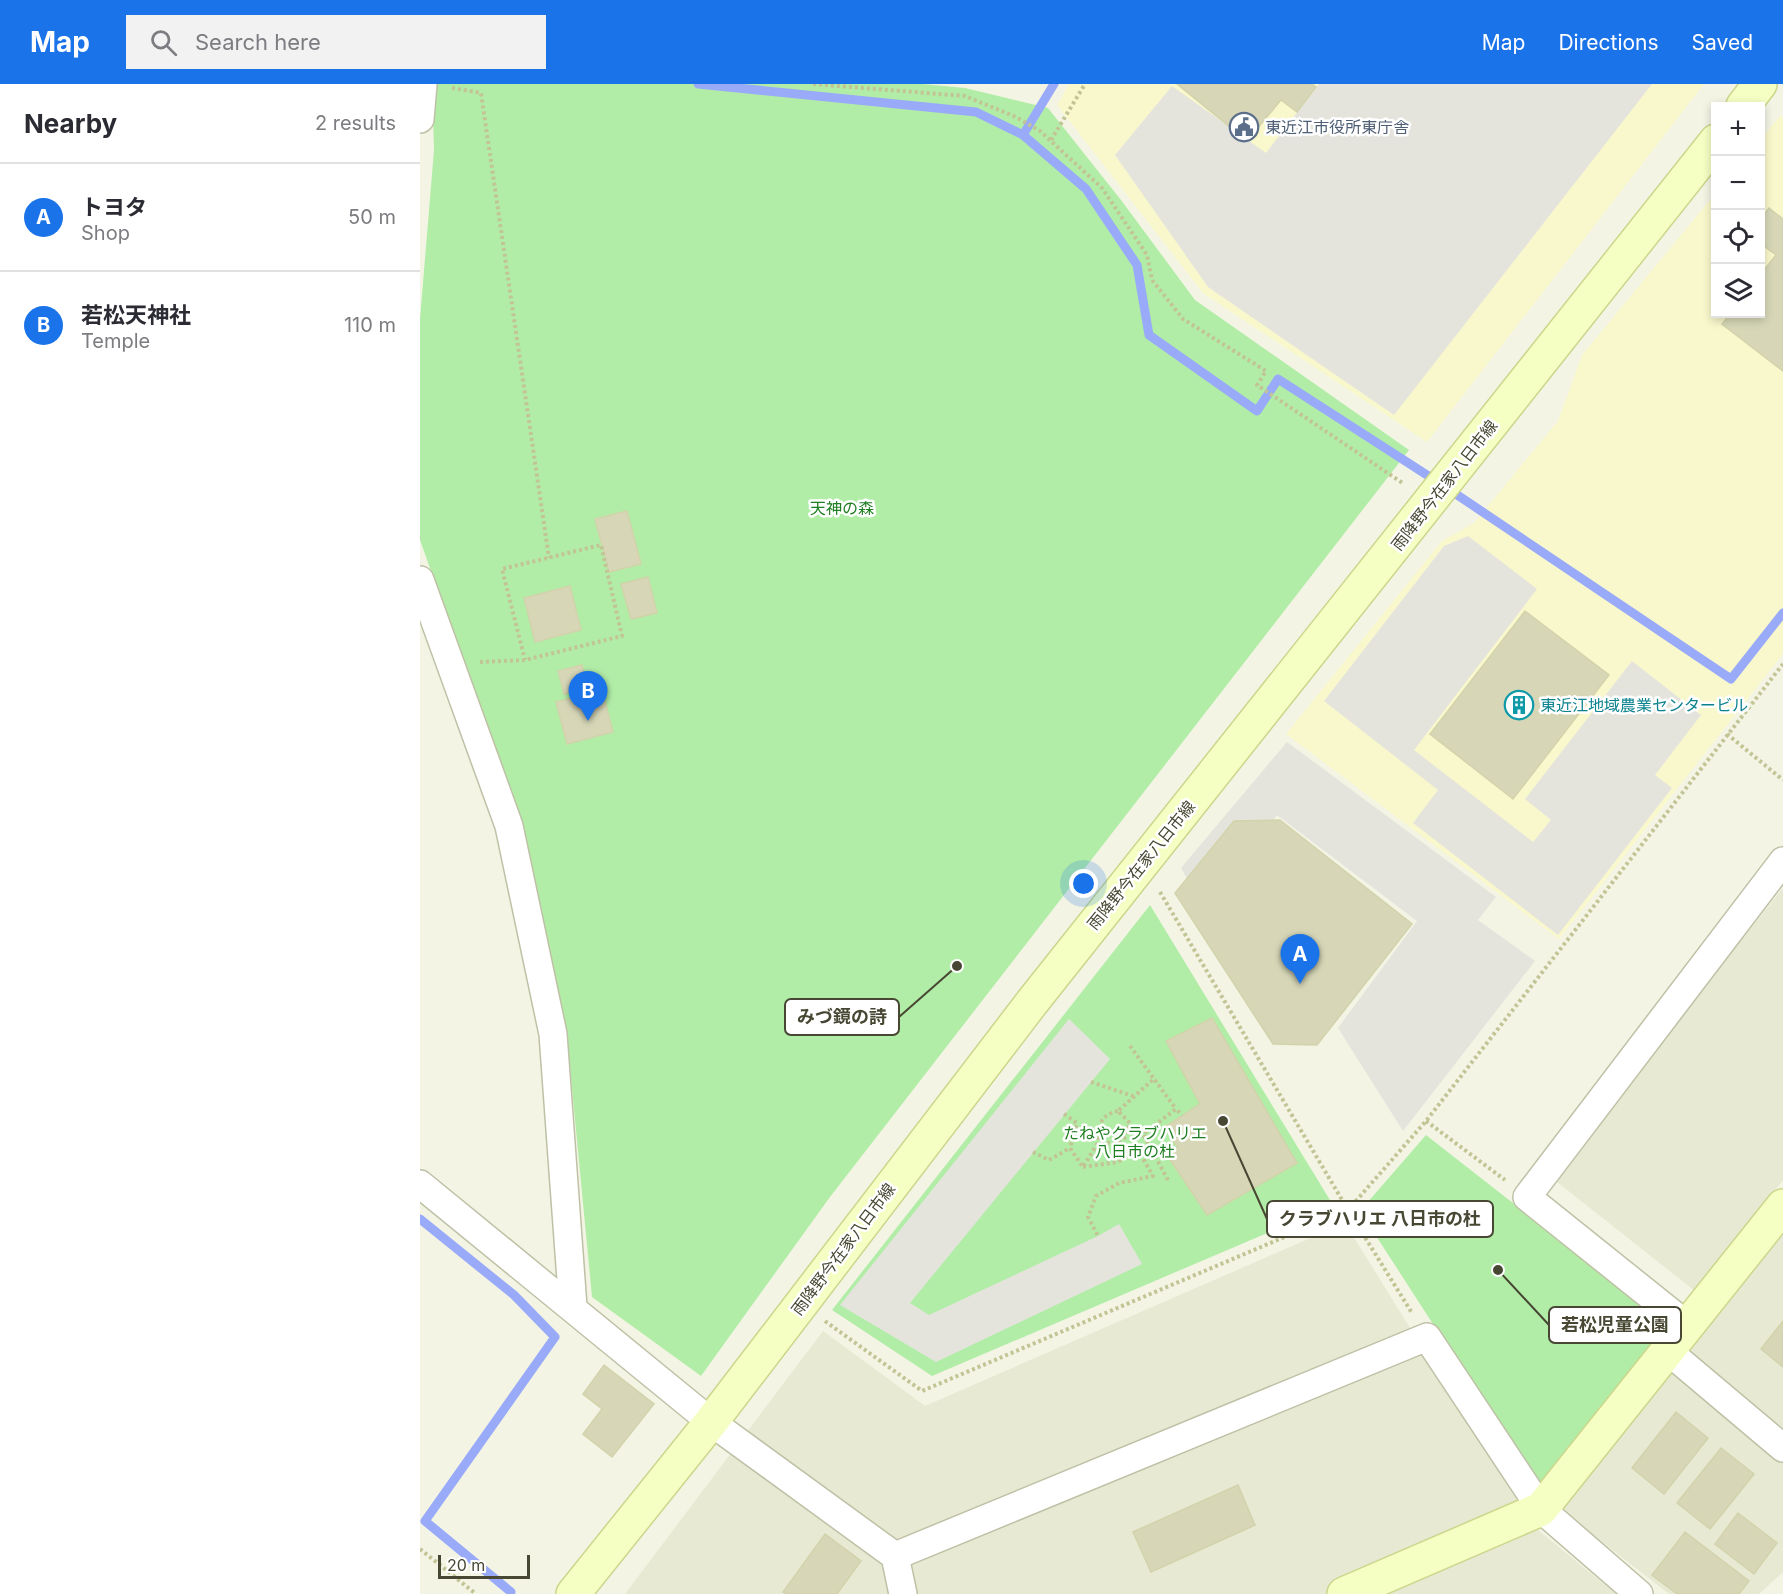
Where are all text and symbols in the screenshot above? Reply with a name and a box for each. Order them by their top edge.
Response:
search box [126,15,546,69]
text: Map [30,25,90,59]
icon: search [147,26,180,59]
text: Search here [195,29,321,55]
text: Map [1482,30,1525,55]
text: Directions [1558,30,1659,55]
text: Saved [1692,30,1753,55]
map controls [1711,102,1765,318]
button: + [1711,102,1765,156]
text: Nearby [24,108,117,139]
text: 2 results [315,111,396,135]
public building icon: 東近江市役所東庁舎 [1228,111,1260,143]
place label: 東近江市役所東庁舎 [1265,117,1409,137]
button: − [1711,156,1765,210]
text: トヨタ [81,194,147,220]
text: A [36,205,51,229]
text: 50 m [348,205,396,229]
button: locate [1711,210,1765,264]
text: Shop [81,221,130,245]
button: layers [1711,264,1765,318]
text: 若松天神社 [81,302,191,328]
text: B [37,313,50,337]
text: 110 m [344,313,396,337]
text: Temple [81,329,150,353]
street label: 雨降野今在家八日市線 [1387,416,1501,554]
park label: 天神の森 [810,498,874,518]
pin: B [568,672,608,721]
building icon: 東近江地域農業センタービル [1503,689,1535,721]
place label: 東近江地域農業センタービル [1540,695,1748,715]
street label: 雨降野今在家八日市線 [1083,797,1199,933]
your location [1069,869,1098,898]
pin: A [1280,934,1320,984]
callout: みづ鏡の詩 [785,999,899,1035]
text: みづ鏡の詩 [797,1006,887,1027]
park label: たねやクラブハリエ 八日市の杜 [1063,1123,1207,1161]
street label: 雨降野今在家八日市線 [787,1179,899,1319]
callout: クラブハリエ 八日市の杜 [1267,1201,1493,1237]
text: クラブハリエ 八日市の杜 [1279,1208,1481,1229]
callout: 若松児童公園 [1549,1307,1681,1343]
text: 若松児童公園 [1561,1314,1669,1335]
scale bar [438,1552,530,1580]
text: 20 m [447,1555,485,1575]

